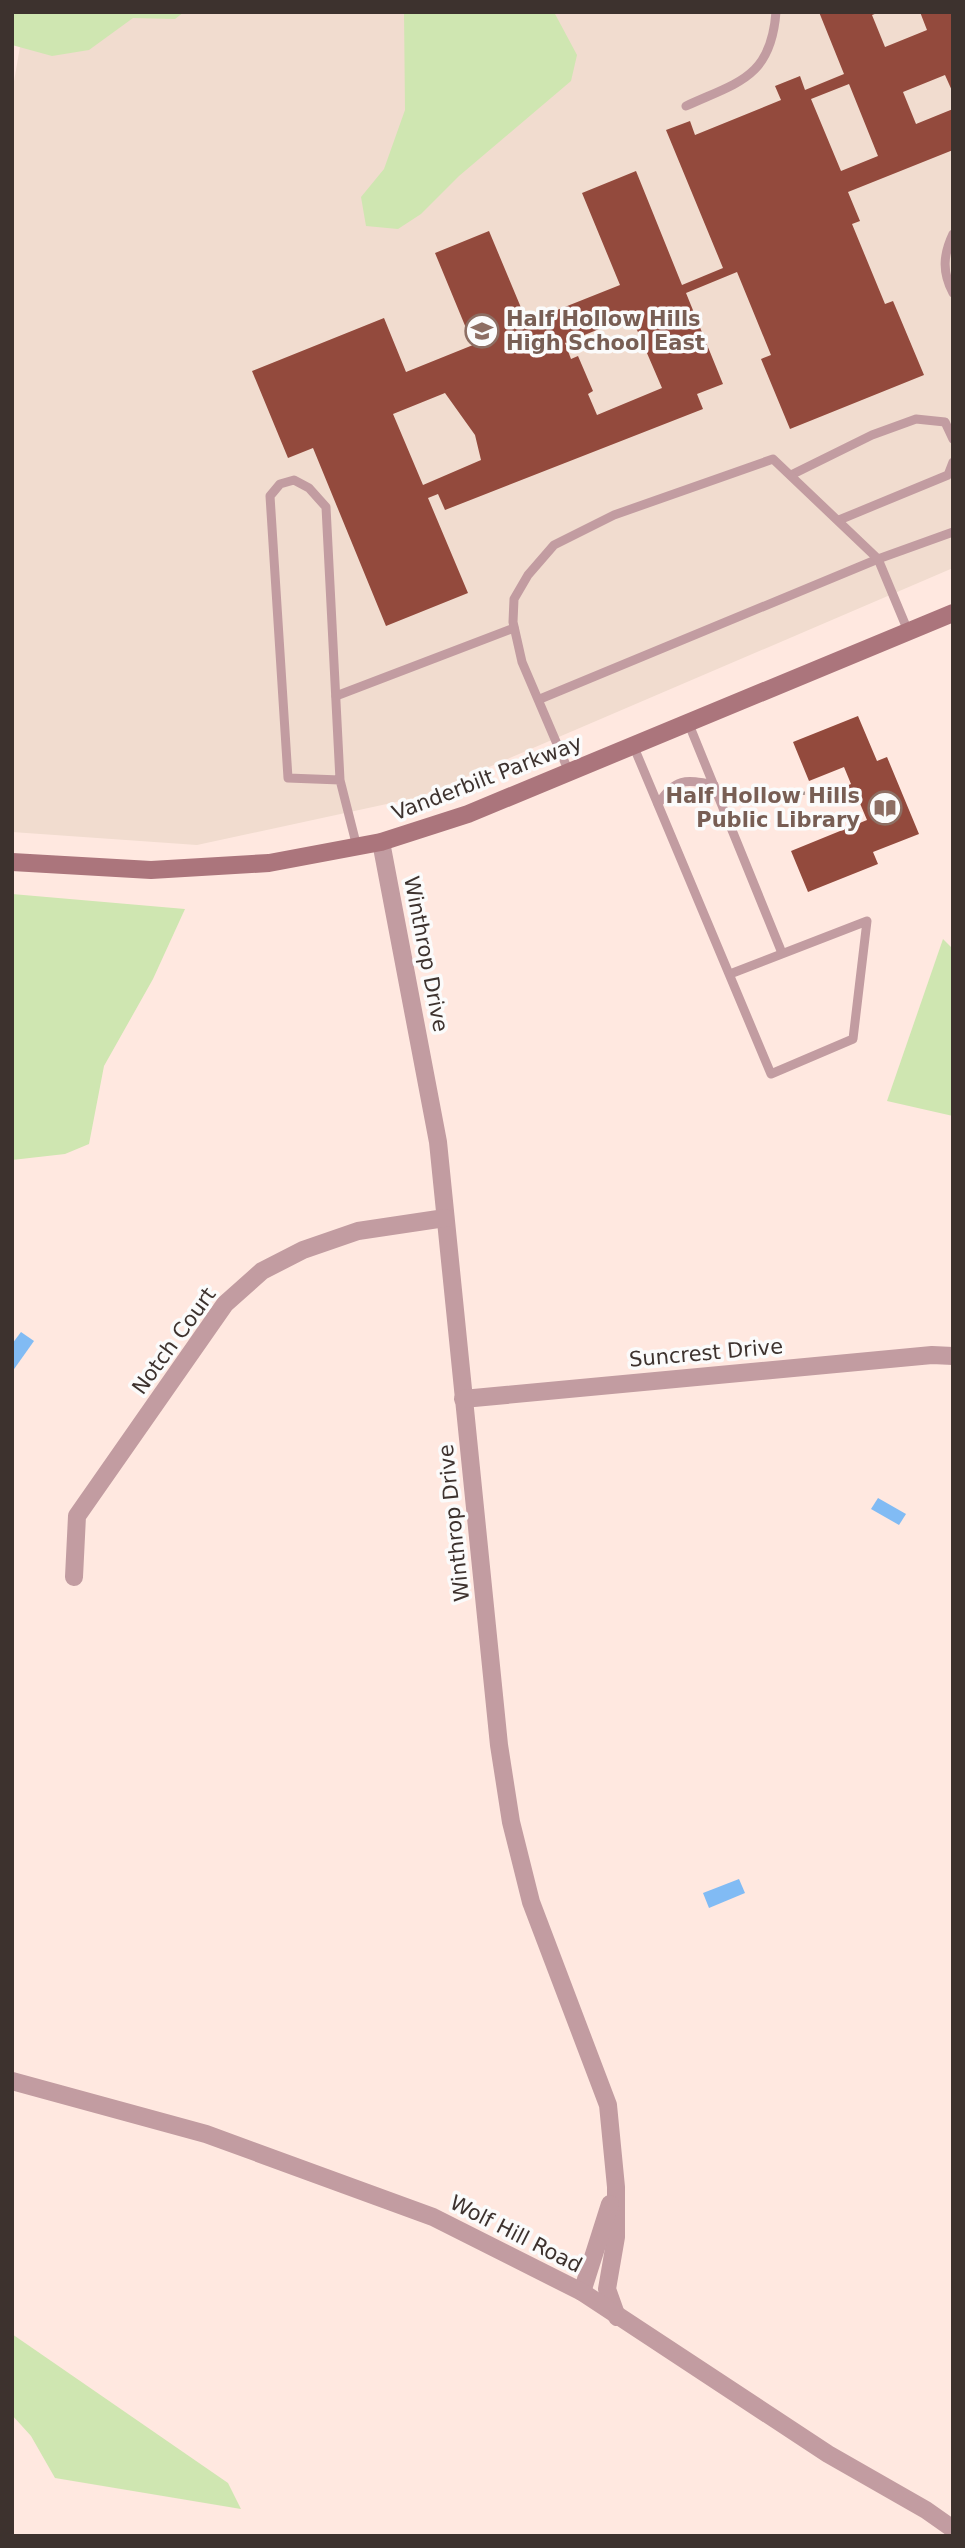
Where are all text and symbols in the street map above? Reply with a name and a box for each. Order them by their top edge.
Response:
place label: Half Hollow Hills High School East [506,307,705,355]
school or university icon: Half Hollow Hills High School East [463,312,501,350]
street label: Vanderbilt Parkway [389,731,585,825]
place label: Half Hollow Hills Public Library [665,784,860,832]
library icon: Half Hollow Hills Public Library [866,789,904,827]
street label: Winthrop Drive [399,874,453,1034]
street label: Notch Court [127,1283,221,1399]
street label: Suncrest Drive [628,1334,784,1372]
street label: Winthrop Drive [434,1443,474,1603]
street label: Wolf Hill Road [446,2190,586,2278]

